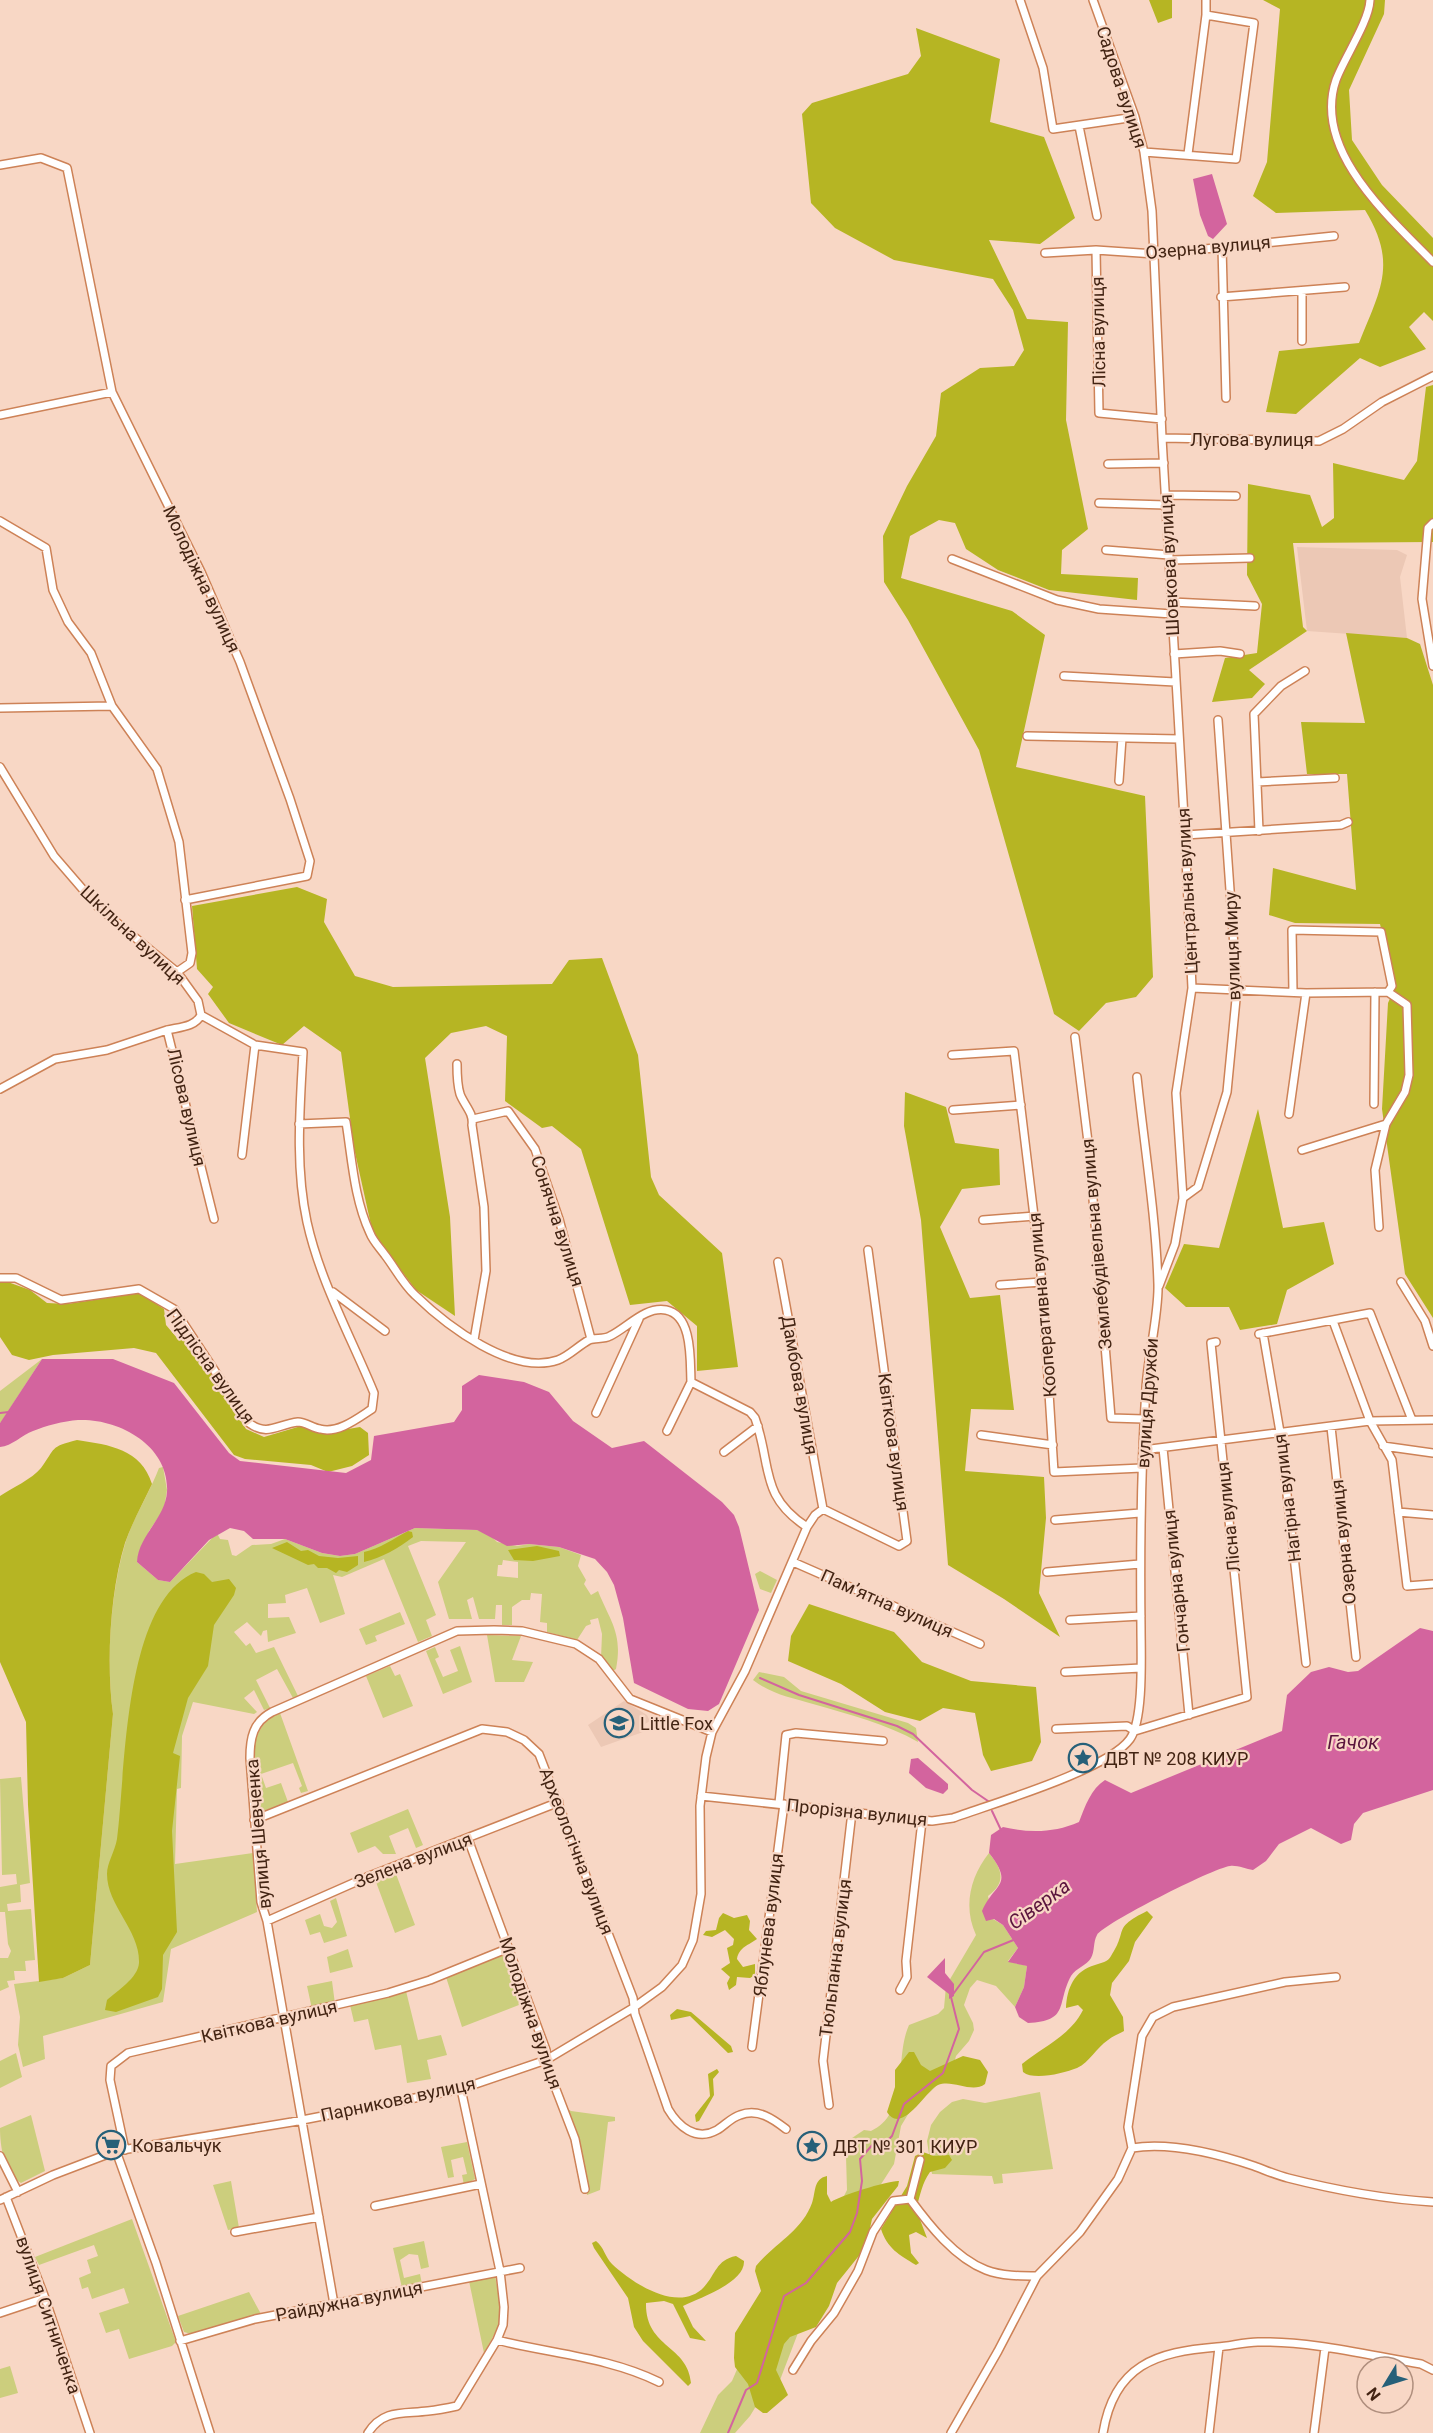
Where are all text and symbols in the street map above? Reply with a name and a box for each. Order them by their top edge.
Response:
street label: Садова вулиця [1092,23,1152,151]
street label: Озерна вулиця [1145,231,1271,263]
street label: Лісна вулиця [1087,276,1109,388]
street label: Лугова вулиця [1190,429,1314,450]
street label: Шовкова вулиця [1155,494,1183,636]
street label: Молодіжна вулиця [159,502,245,656]
street label: Центральна вулиця [1172,807,1202,975]
street label: Шкільна вулиця [76,881,190,989]
street label: вулиця Миру [1220,891,1244,1001]
street label: Лісова вулиця [163,1046,211,1168]
street label: Землебудівельна вулиця [1076,1138,1116,1350]
street label: Сонячна вулиця [527,1153,589,1289]
street label: Кооперативна вулиця [1023,1212,1061,1398]
street label: Підлісна вулиця [162,1305,260,1427]
street label: Дамбова вулиця [777,1314,823,1456]
street label: вулиця Дружби [1132,1337,1162,1469]
street label: Квіткова вулиця [874,1372,914,1512]
street label: Нагірна вулиця [1269,1433,1305,1563]
street label: Лісна вулиця [1212,1461,1244,1573]
street label: Озерна вулиця [1326,1478,1360,1606]
street label: Гончарна вулиця [1158,1509,1194,1653]
street label: Памʼятна вулиця [818,1564,956,1642]
school or university icon: Little Fox [603,1707,635,1739]
place label: Little Fox [640,1713,713,1734]
water label: Гачок [1327,1730,1379,1754]
place icon: ДВТ № 208 КИУР [1067,1742,1099,1774]
place label: ДВТ № 208 КИУР [1104,1748,1248,1769]
street label: вулиця Шевченка [241,1758,275,1910]
street label: Археологічна вулиця [535,1765,619,1937]
street label: Прорізна вулиця [786,1794,928,1830]
street label: Зелена вулиця [351,1828,475,1892]
street label: Яблунева вулиця [749,1852,787,1998]
water label: Сіверка [1003,1874,1075,1934]
street label: Тюльпанна вулиця [815,1878,855,2038]
street label: Молодіжна вулиця [495,1934,567,2092]
street label: Квіткова вулиця [199,1995,339,2047]
street label: Парникова вулиця [319,2072,477,2126]
supermarket icon: Ковальчук [95,2129,127,2161]
place icon: ДВТ № 301 КИУР [796,2130,828,2162]
place label: Ковальчук [132,2135,222,2156]
place label: ДВТ № 301 КИУР [833,2136,977,2157]
street label: вулиця Ситниченка [12,2234,86,2396]
street label: Райдужна вулиця [274,2276,424,2326]
north arrow [1355,2355,1415,2415]
text: N [1363,2384,1385,2404]

